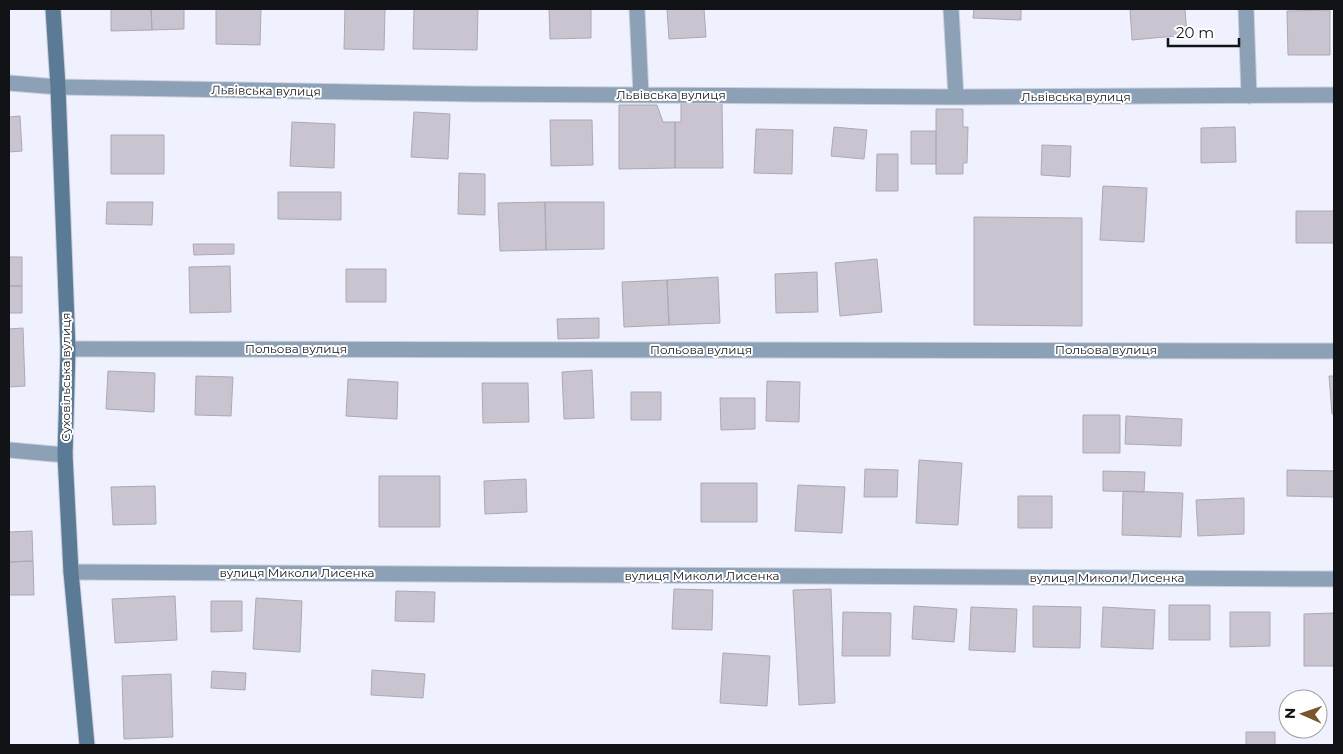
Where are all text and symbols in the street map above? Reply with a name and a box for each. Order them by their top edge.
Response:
scale bar [1168,15,1239,47]
text: 20 m [1176,23,1214,42]
street label: Львівська вулиця [211,82,321,99]
street label: Львівська вулиця [616,87,726,102]
street label: Львівська вулиця [1021,89,1131,104]
street label: Суховільська вулиця [58,312,73,442]
street label: Польова вулиця [245,341,347,356]
street label: Польова вулиця [650,342,752,357]
street label: Польова вулиця [1055,342,1157,357]
street label: вулиця Миколи Лисенка [219,565,375,580]
street label: вулиця Миколи Лисенка [624,568,780,583]
street label: вулиця Миколи Лисенка [1029,570,1185,585]
north arrow [1278,689,1328,739]
text: N [1281,708,1299,720]

